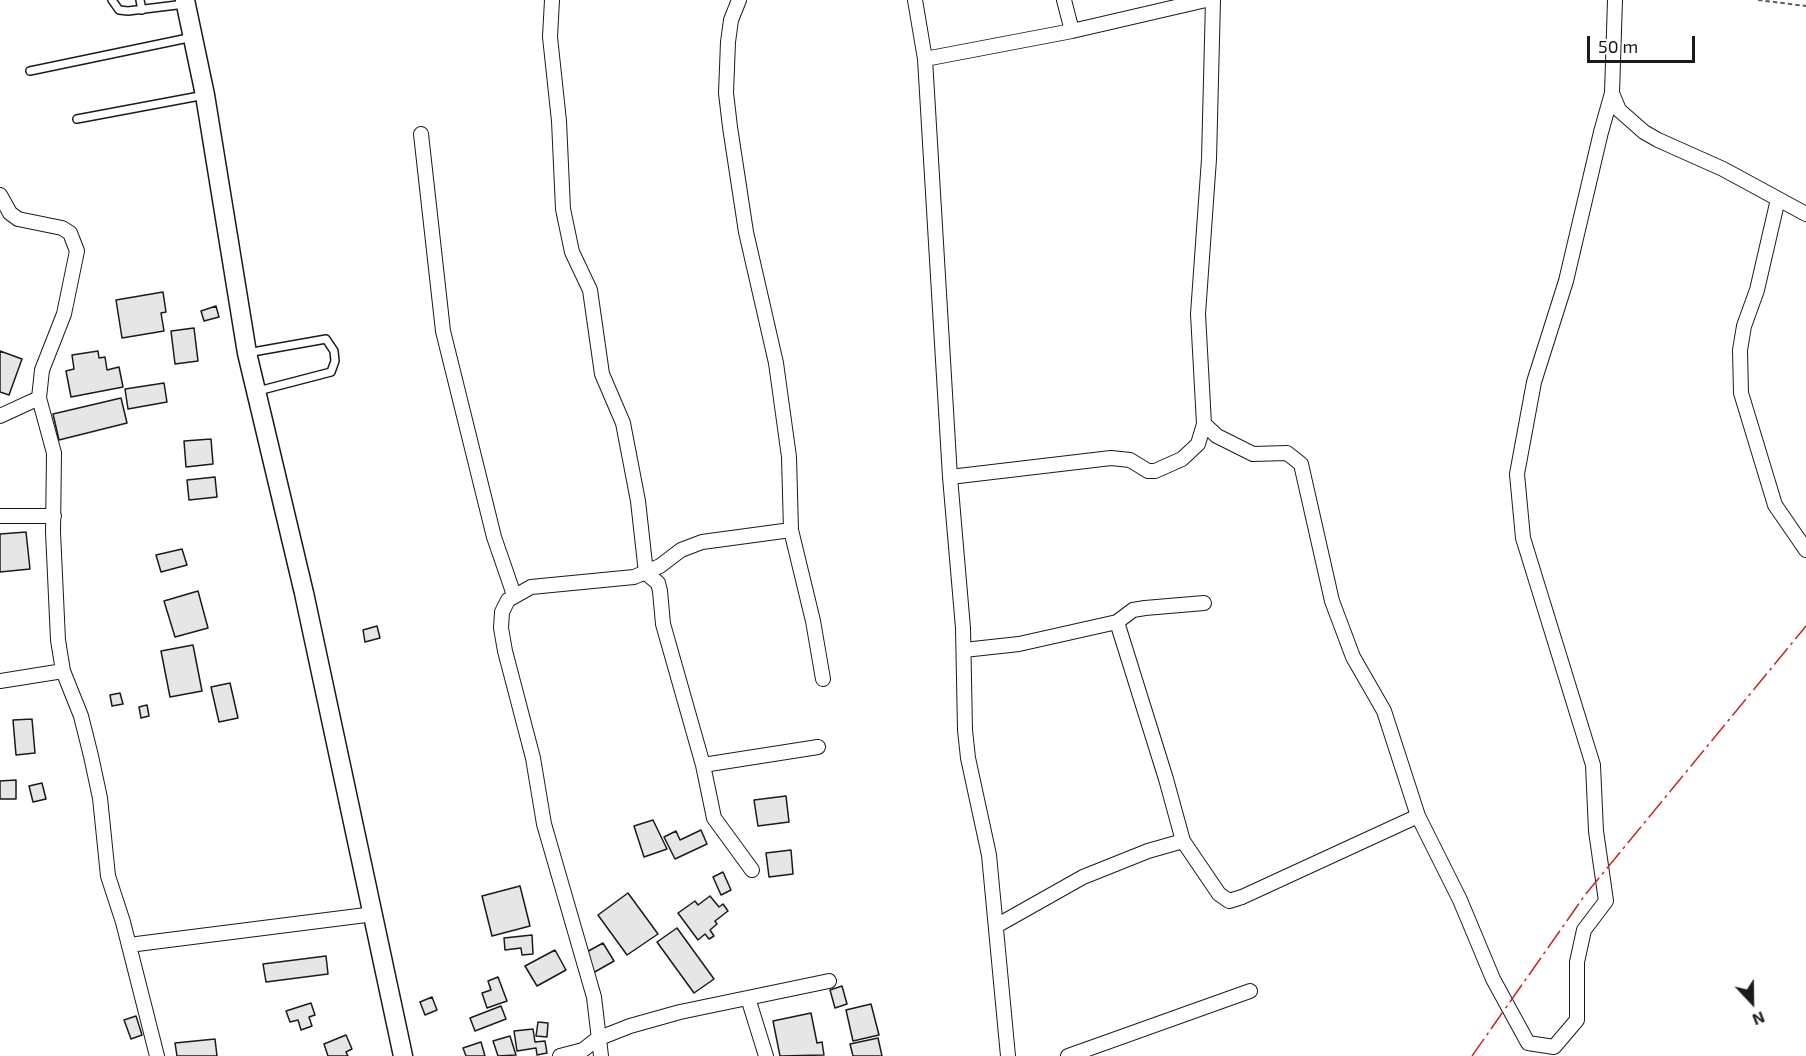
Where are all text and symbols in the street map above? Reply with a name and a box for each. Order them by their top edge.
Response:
scale bar [1590,24,1698,62]
text: 50 m [1598,35,1638,57]
north arrow [1722,972,1782,1032]
text: N [1750,1008,1768,1030]

